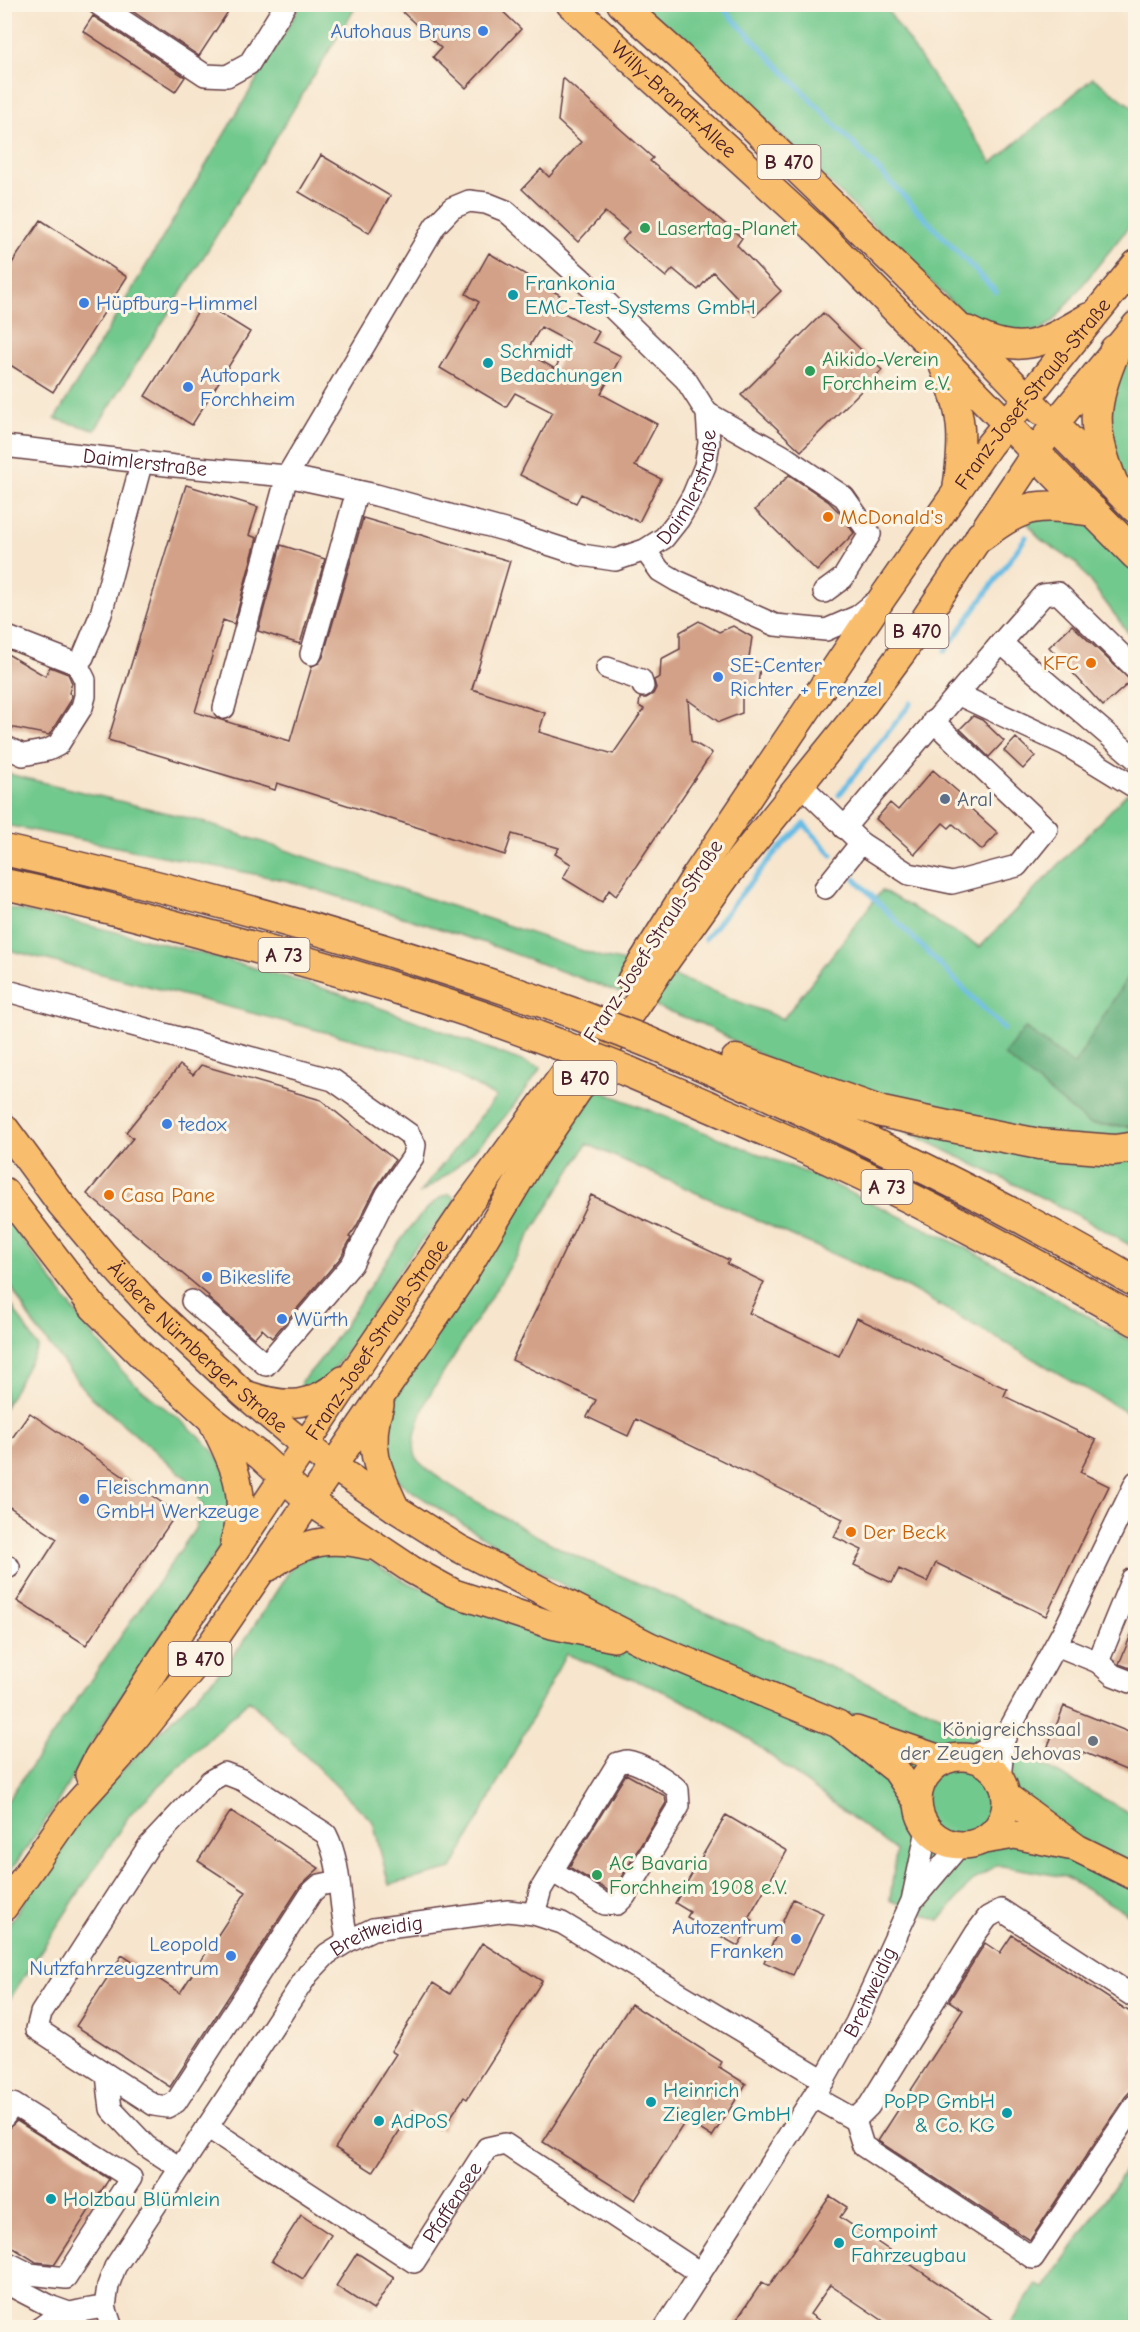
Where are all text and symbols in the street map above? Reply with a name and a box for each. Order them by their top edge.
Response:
place label: Autohaus Bruns [331,19,471,43]
marker: Autohaus Bruns [476,24,490,38]
street label: Willy-Brandt-Allee [606,36,742,163]
road number: B 470 [758,145,820,179]
place label: Lasertag-Planet [657,216,798,240]
marker: Lasertag-Planet [638,221,652,235]
place label: Frankonia EMC-Test-Systems GmbH [525,271,756,319]
marker: Frankonia EMC-Test-Systems GmbH [506,288,520,302]
place label: Hüpfburg-Himmel [96,291,258,315]
street label: Franz-Josef-Strauß-Straße [950,293,1115,494]
marker: Hüpfburg-Himmel [77,296,91,310]
place label: Schmidt Bedachungen [500,339,623,387]
place label: Aikido-Verein Forchheim e.V. [822,347,950,395]
marker: Schmidt Bedachungen [481,356,495,370]
place label: Autopark Forchheim [200,363,295,411]
marker: Aikido-Verein Forchheim e.V. [803,364,817,378]
marker: Autopark Forchheim [181,380,195,394]
street label: Daimlerstraße [651,429,721,549]
street label: Daimlerstraße [82,443,208,481]
place label: McDonald's [840,505,943,529]
marker: McDonald's [821,510,835,524]
road number: B 470 [886,614,948,648]
place label: KFC [1043,651,1079,675]
place label: SE-Center Richter + Frenzel [730,653,882,701]
marker: KFC [1084,656,1098,670]
marker: SE-Center Richter + Frenzel [711,670,725,684]
place label: Aral [957,787,993,811]
marker: Aral [938,792,952,806]
street label: Franz-Josef-Strauß-Straße [578,835,728,1047]
road number: A 73 [258,938,310,972]
road number: B 470 [554,1061,616,1095]
place label: tedox [178,1112,227,1136]
marker: tedox [160,1117,174,1131]
road number: A 73 [862,1170,912,1204]
place label: Casa Pane [121,1183,215,1207]
marker: Casa Pane [102,1188,116,1202]
street label: Franz-Josef-Strauß-Straße [300,1235,453,1445]
street label: Äußere Nürnberger Straße [103,1256,293,1438]
place label: Bikeslife [219,1265,291,1289]
marker: Bikeslife [200,1270,214,1284]
place label: Würth [294,1307,349,1331]
marker: Würth [275,1312,289,1326]
place label: Fleischmann GmbH Werkzeuge [96,1475,259,1523]
marker: Fleischmann GmbH Werkzeuge [77,1492,91,1506]
place label: Der Beck [863,1520,946,1544]
marker: Der Beck [844,1525,858,1539]
road number: B 470 [168,1642,232,1676]
place label: Königreichssaal der Zeugen Jehovas [900,1717,1081,1765]
marker: Königreichssaal der Zeugen Jehovas [1086,1734,1100,1748]
place label: AC Bavaria Forchheim 1908 e.V. [609,1851,787,1899]
marker: AC Bavaria Forchheim 1908 e.V. [590,1868,604,1882]
street label: Breitweidig [325,1911,424,1961]
place label: Autozentrum Franken [672,1915,784,1963]
place label: Leopold Nutzfahrzeugzentrum [29,1932,219,1980]
marker: Autozentrum Franken [789,1932,803,1946]
street label: Breitweidig [838,1943,901,2041]
marker: Leopold Nutzfahrzeugzentrum [224,1949,238,1963]
place label: Heinrich Ziegler GmbH [663,2078,791,2126]
place label: PoPP GmbH & Co. KG [884,2089,995,2137]
marker: Heinrich Ziegler GmbH [644,2095,658,2109]
marker: PoPP GmbH & Co. KG [1000,2106,1014,2120]
place label: AdPoS [391,2109,448,2133]
marker: AdPoS [372,2114,386,2128]
street label: Pfaffensee [417,2157,487,2247]
place label: Holzbau Blümlein [63,2187,220,2211]
marker: Holzbau Blümlein [44,2192,58,2206]
place label: Compoint Fahrzeugbau [851,2219,966,2267]
marker: Compoint Fahrzeugbau [832,2236,846,2250]

